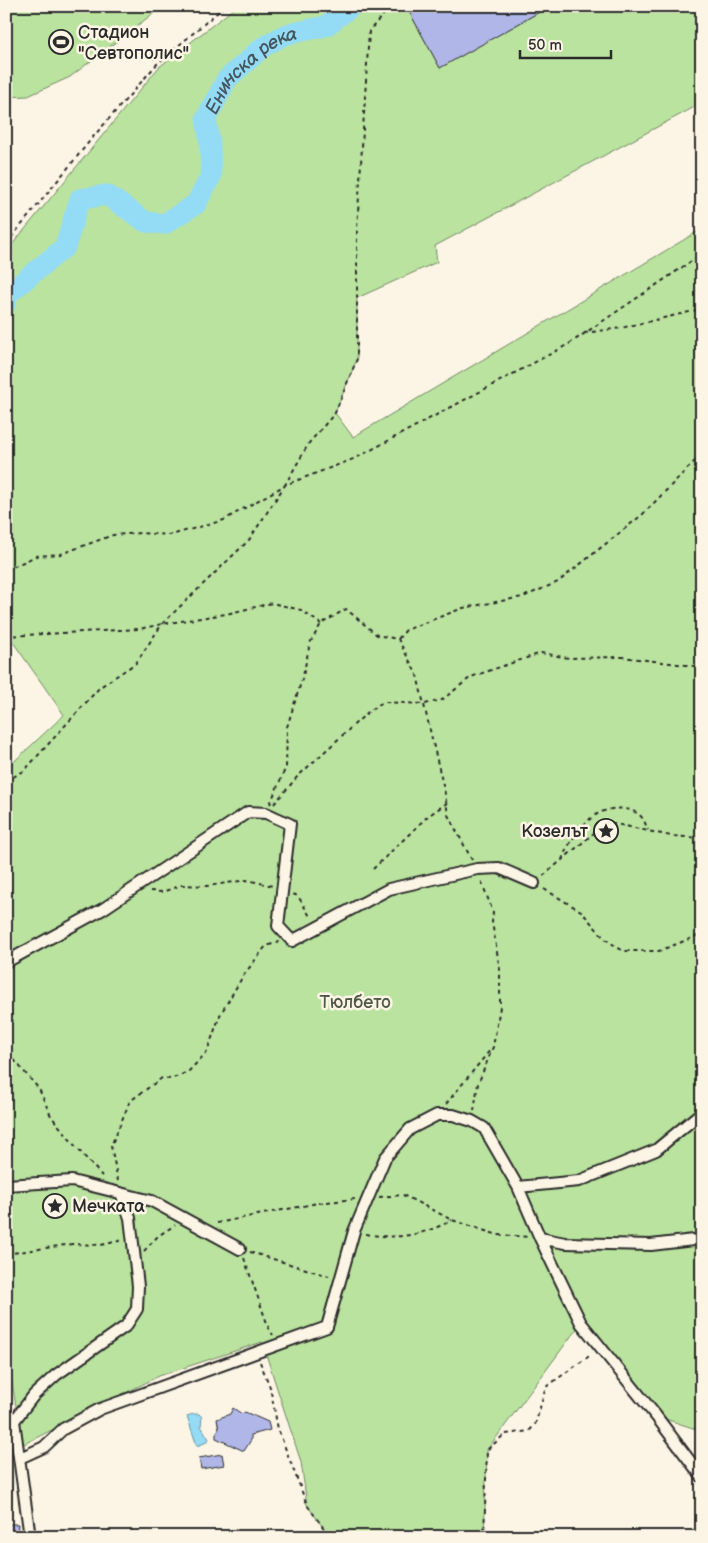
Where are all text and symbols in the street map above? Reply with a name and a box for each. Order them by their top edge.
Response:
place label: Стадион "Севтополис" [78,22,189,64]
water label: Енинска река [201,23,299,118]
scale bar [520,28,612,60]
sports icon: Стадион "Севтополис" [48,29,74,55]
text: 50 m [528,36,562,55]
place icon: Козелът [593,818,619,844]
place label: Козелът [521,821,589,842]
park label: Тюлбето [319,992,391,1013]
place icon: Мечката [42,1193,68,1219]
place label: Мечката [72,1196,145,1217]

